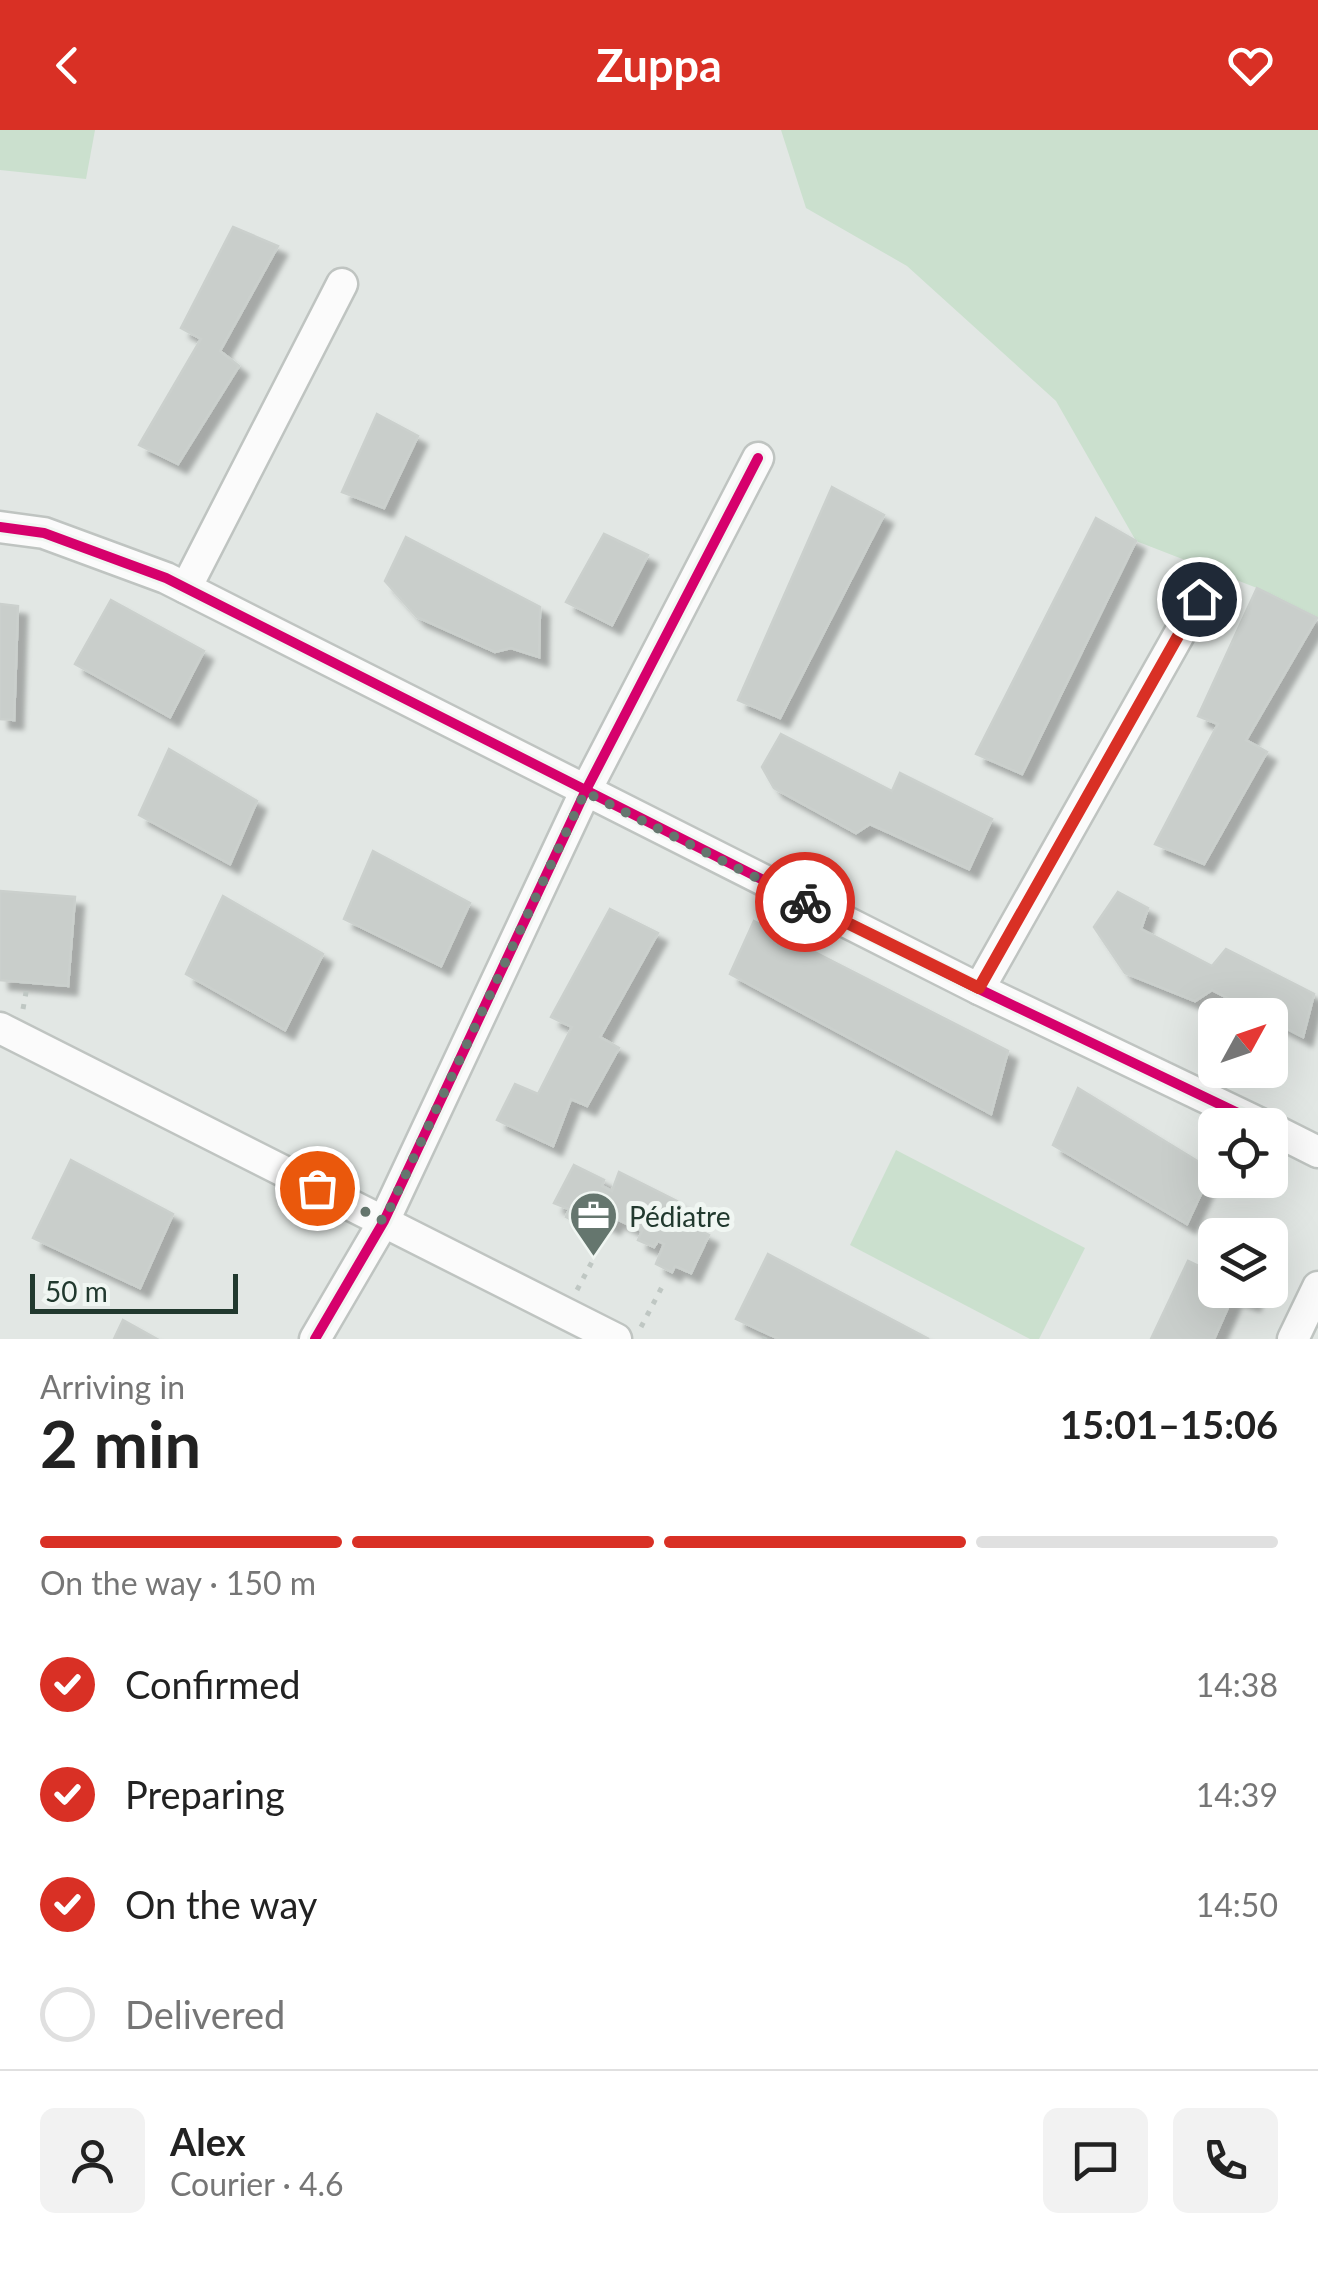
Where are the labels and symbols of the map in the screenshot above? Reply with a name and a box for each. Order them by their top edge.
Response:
pin [1157,557,1242,642]
courier [755,852,855,952]
north arrow [1198,998,1288,1088]
pin [275,1146,360,1231]
office icon: Pédiatre [568,1190,620,1258]
place label: Pédiatre [629,1199,730,1233]
scale bar [30,1269,238,1314]

